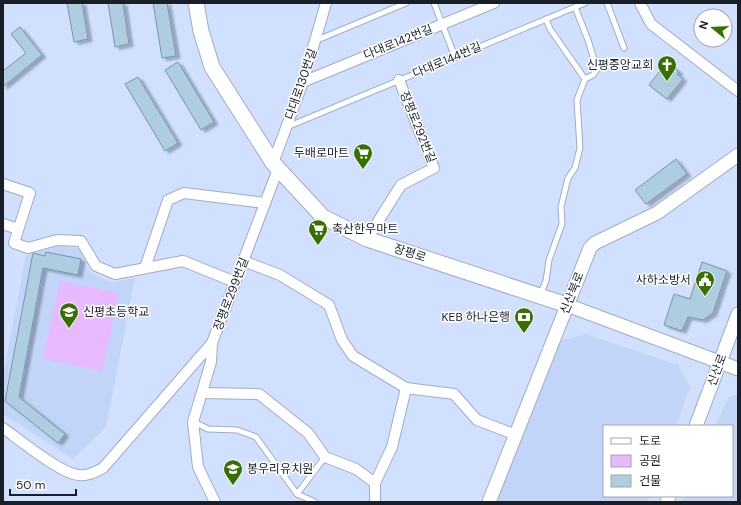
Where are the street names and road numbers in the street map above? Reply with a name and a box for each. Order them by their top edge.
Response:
street label: 다대로142번길 [361,21,435,63]
street label: 다대로144번길 [410,38,484,82]
street label: 다대로130번길 [281,46,321,122]
street label: 장평로292번길 [396,89,440,165]
street label: 장평로 [392,240,428,266]
street label: 장평로299번길 [210,255,252,333]
street label: 신산북로 [556,270,588,316]
street label: 신산로 [704,352,730,388]

